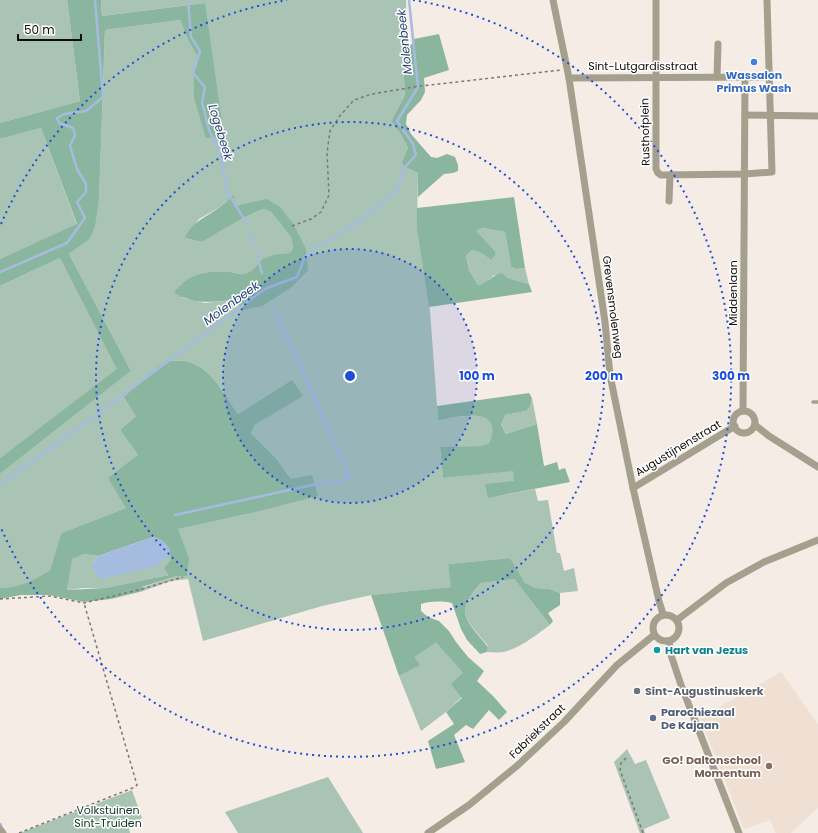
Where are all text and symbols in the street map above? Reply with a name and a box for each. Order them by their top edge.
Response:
water label: Molenbeek [392,8,416,75]
scale bar [18,16,81,42]
text: 50 m [24,21,55,38]
marker: Wassalon Primus Wash [749,57,759,67]
street label: Sint-Lutgardisstraat [588,58,698,74]
place label: Wassalon Primus Wash [717,67,791,96]
street label: Rusthofplein [636,98,654,166]
water label: Logebeek [204,102,238,163]
street label: Grevensmolenweg [599,255,627,359]
street label: Middenlaan [725,260,741,326]
water label: Molenbeek [200,276,263,329]
text: 100 m [459,367,495,384]
text: 200 m [585,367,623,384]
text: 300 m [712,367,750,384]
centre of rings [343,369,357,383]
street label: Augustijnenstraat [632,416,724,480]
place label: Hart van Jezus [665,642,748,658]
marker: Hart van Jezus [652,645,662,655]
place label: Sint-Augustinuskerk [645,683,764,699]
marker: Sint-Augustinuskerk [632,686,642,696]
street label: Fabriekstraat [505,700,569,762]
place label: Parochiezaal De Kajaan [661,704,735,733]
marker: Parochiezaal De Kajaan [648,713,658,723]
place label: GO! Daltonschool Momentum [662,752,761,781]
marker: GO! Daltonschool Momentum [764,761,774,771]
park label: Volkstuinen Sint-Truiden [74,802,142,831]

